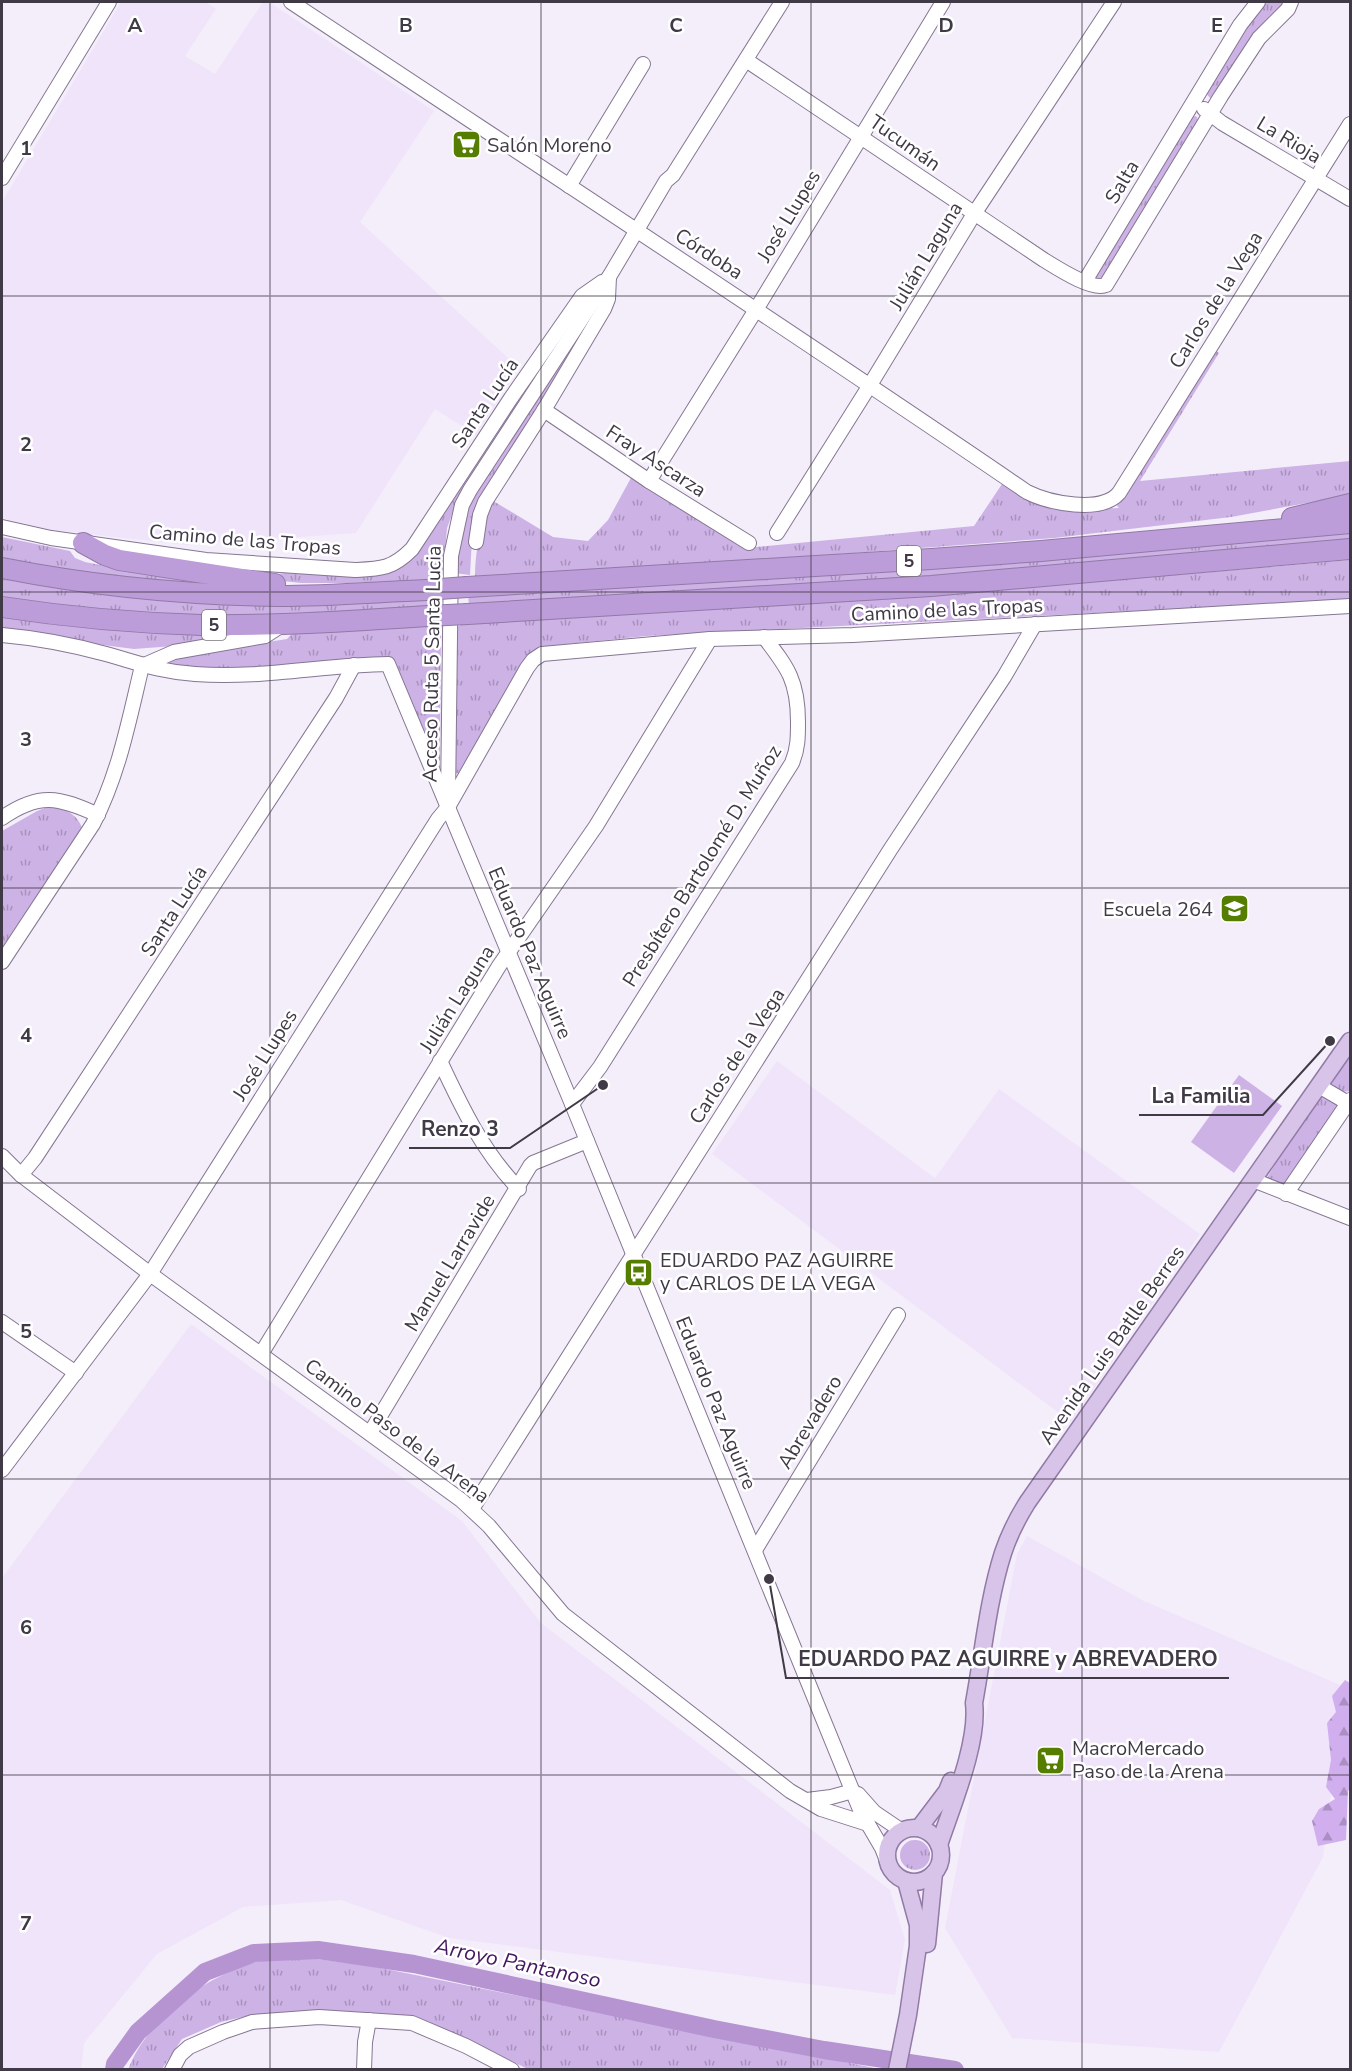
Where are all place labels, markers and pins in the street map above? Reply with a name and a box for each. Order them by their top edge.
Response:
supermarket icon: Salón Moreno [450,129,482,161]
place label: Salón Moreno [487,132,612,159]
school or university icon: Escuela 264 [1218,893,1250,925]
place label: Escuela 264 [1103,896,1213,923]
callout: La Familia [1139,1076,1263,1115]
callout: Renzo 3 [409,1109,510,1148]
place label: EDUARDO PAZ AGUIRRE y CARLOS DE LA VEGA [660,1247,894,1297]
bus stop icon: EDUARDO PAZ AGUIRRE y CARLOS DE LA VEGA [623,1256,655,1288]
callout: EDUARDO PAZ AGUIRRE y ABREVADERO [786,1639,1229,1678]
place label: MacroMercado Paso de la Arena [1072,1735,1224,1785]
supermarket icon: MacroMercado Paso de la Arena [1035,1744,1067,1776]

